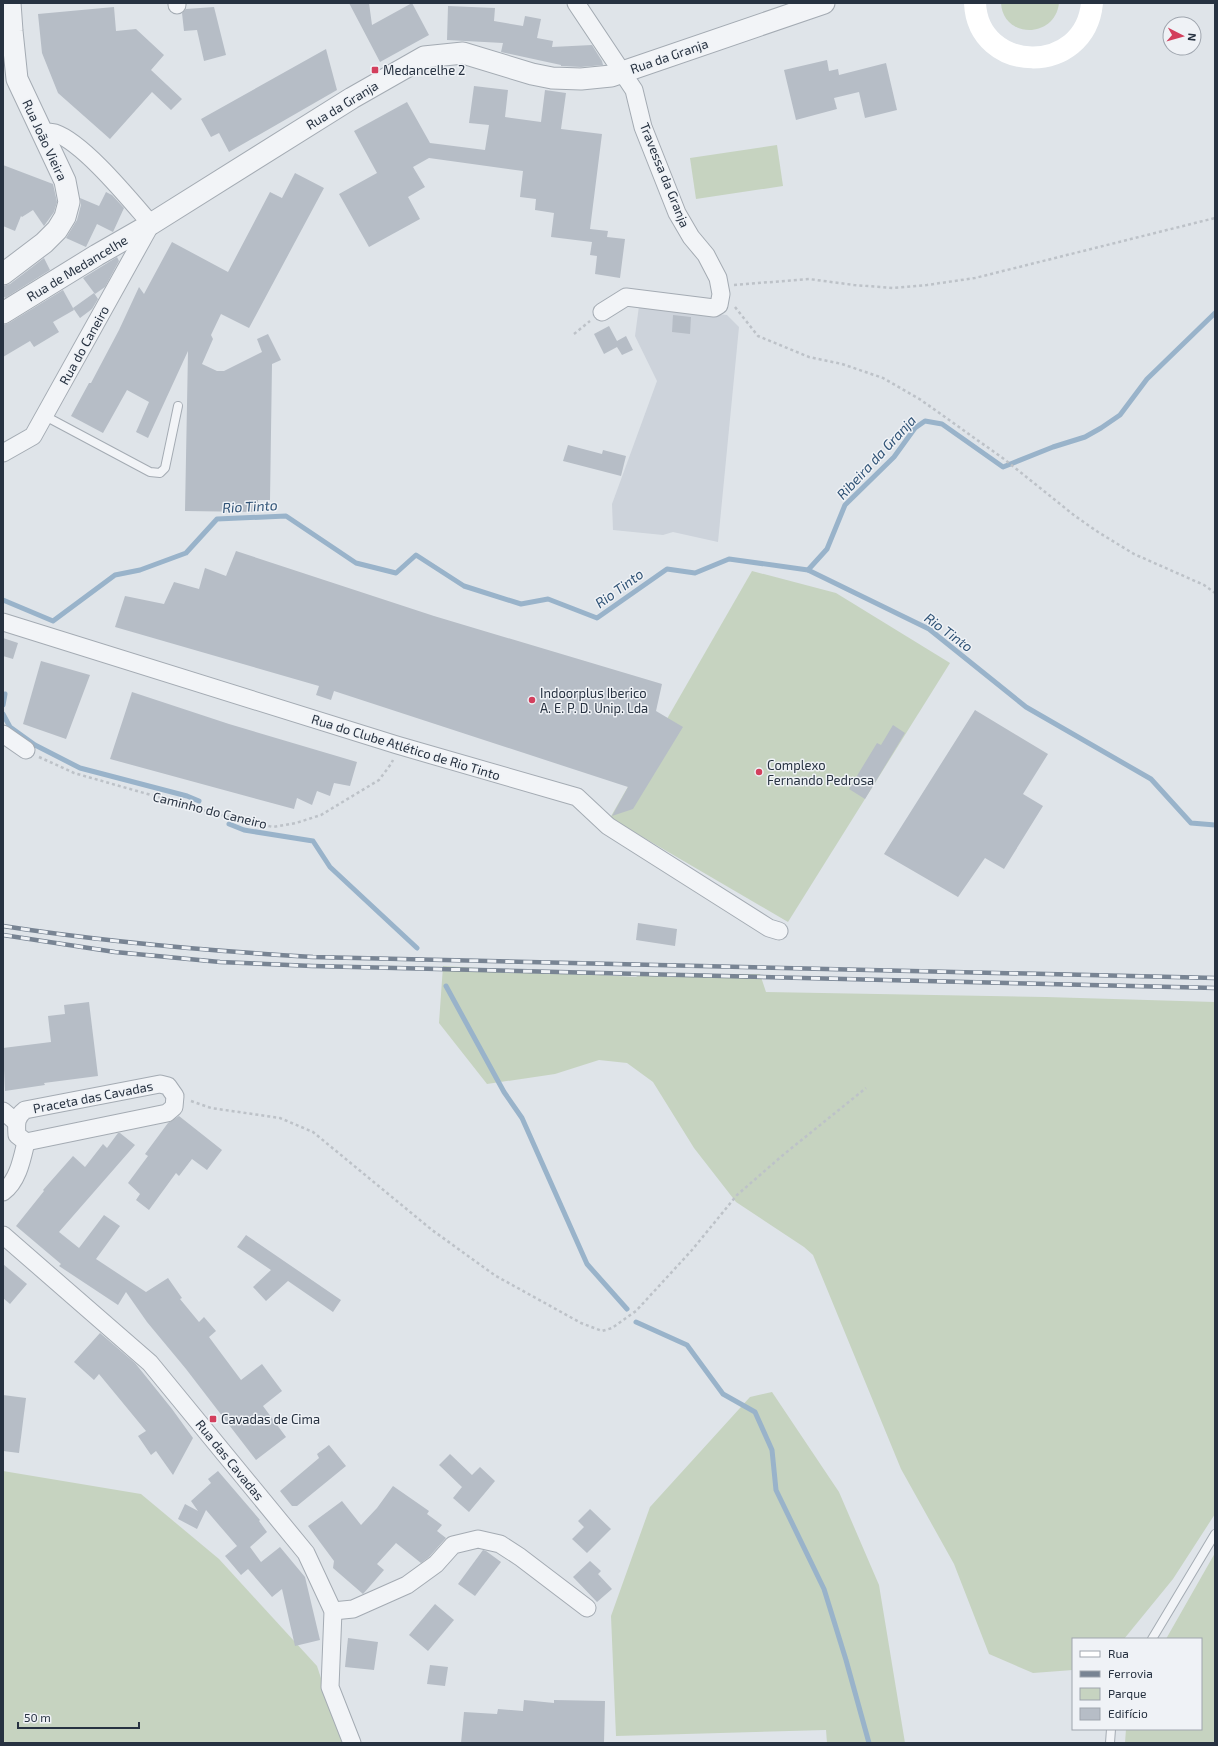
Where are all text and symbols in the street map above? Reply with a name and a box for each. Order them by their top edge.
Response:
north arrow [1162,16,1202,56]
text: N [1186,32,1199,42]
street label: Rua da Granja [628,35,710,77]
place label: Medancelhe 2 [383,62,465,78]
marker: Medancelhe 2 [370,65,380,75]
street label: Rua da Granja [303,77,381,133]
street label: Rua João Vieira [19,97,71,183]
street label: Travessa da Granja [637,120,693,230]
street label: Rua de Medancelhe [24,232,130,304]
street label: Rua do Caneiro [56,303,112,387]
water label: Ribeira da Granja [833,412,919,502]
water label: Rio Tinto [222,496,278,516]
water label: Rio Tinto [592,565,647,611]
water label: Rio Tinto [922,609,977,655]
place label: Indoorplus Iberico A. E. P. D. Unip. Lda [540,685,648,716]
marker: Indoorplus Iberico A. E. P. D. Unip. Lda [527,695,537,705]
street label: Rua do Clube Atlético de Rio Tinto [310,711,502,783]
place label: Complexo Fernando Pedrosa [767,757,874,788]
marker: Complexo Fernando Pedrosa [754,767,764,777]
street label: Caminho do Caneiro [151,788,269,832]
street label: Praceta das Cavadas [32,1078,154,1116]
place label: Cavadas de Cima [221,1411,320,1427]
marker: Cavadas de Cima [208,1414,218,1424]
street label: Rua das Cavadas [193,1416,267,1504]
legend [1072,1638,1202,1730]
text: Rua [1108,1646,1129,1660]
text: Ferrovia [1108,1666,1153,1680]
text: Parque [1108,1686,1146,1700]
scale bar [18,1704,139,1730]
text: Edifício [1108,1706,1148,1720]
text: 50 m [24,1710,51,1724]

